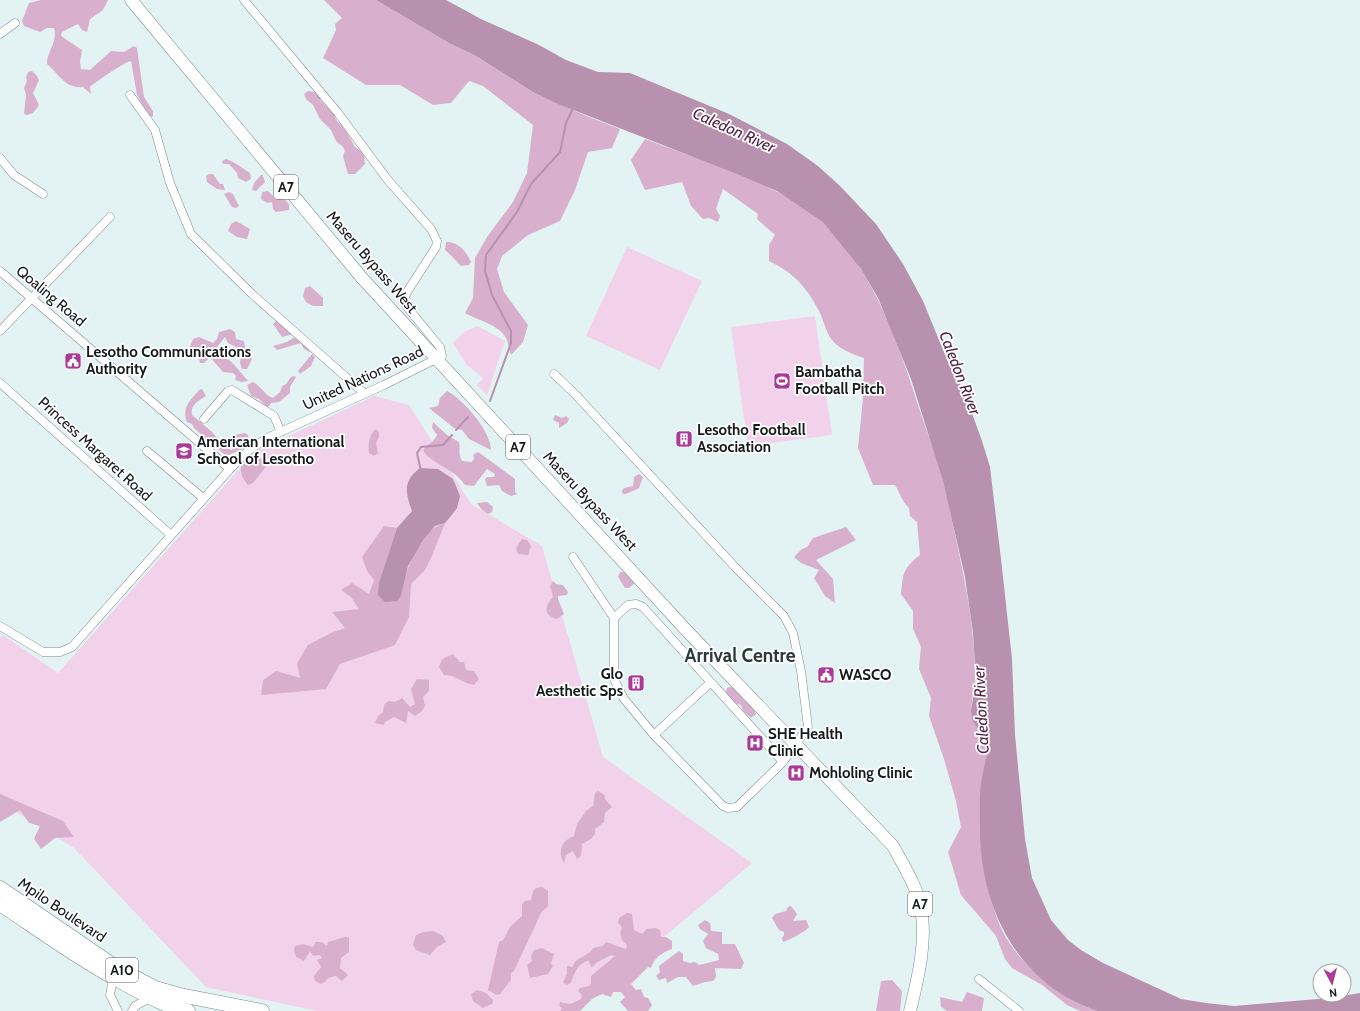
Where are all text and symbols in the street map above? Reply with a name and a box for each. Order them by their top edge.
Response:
water label: Caledon River [690,103,779,157]
road number: A7 [274,175,298,199]
street label: Maseru Bypass West [323,207,421,317]
street label: Qoaling Road [13,262,89,330]
water label: Caledon River [935,328,985,419]
street label: United Nations Road [300,342,426,414]
place label: Lesotho Communications Authority [86,343,251,378]
public building icon: Lesotho Communications Authority [63,351,83,371]
place label: Bambatha Football Pitch [795,363,885,398]
sports icon: Bambatha Football Pitch [772,371,792,391]
street label: Princess Margaret Road [34,393,156,505]
place label: Lesotho Football Association [697,421,806,456]
building icon: Lesotho Football Association [674,429,694,449]
place label: American International School of Lesotho [197,433,344,468]
road number: A7 [506,435,530,459]
school or university icon: American International School of Lesotho [174,441,194,461]
street label: Maseru Bypass West [539,448,641,554]
district label: Arrival Centre [685,644,796,667]
water label: Caledon River [969,664,993,755]
place label: Glo Aesthetic Sps [536,665,623,700]
public building icon: WASCO [816,665,836,685]
place label: WASCO [839,666,891,684]
building icon: Glo Aesthetic Sps [626,673,646,693]
place label: SHE Health Clinic [768,725,843,760]
hospital icon: SHE Health Clinic [745,733,765,753]
hospital icon: Mohloling Clinic [786,763,806,783]
place label: Mohloling Clinic [809,764,913,782]
street label: Mpilo Boulevard [15,874,109,946]
road number: A7 [908,892,932,916]
road number: A10 [106,958,138,982]
north arrow [1312,963,1352,1003]
text: N [1329,986,1338,1000]

